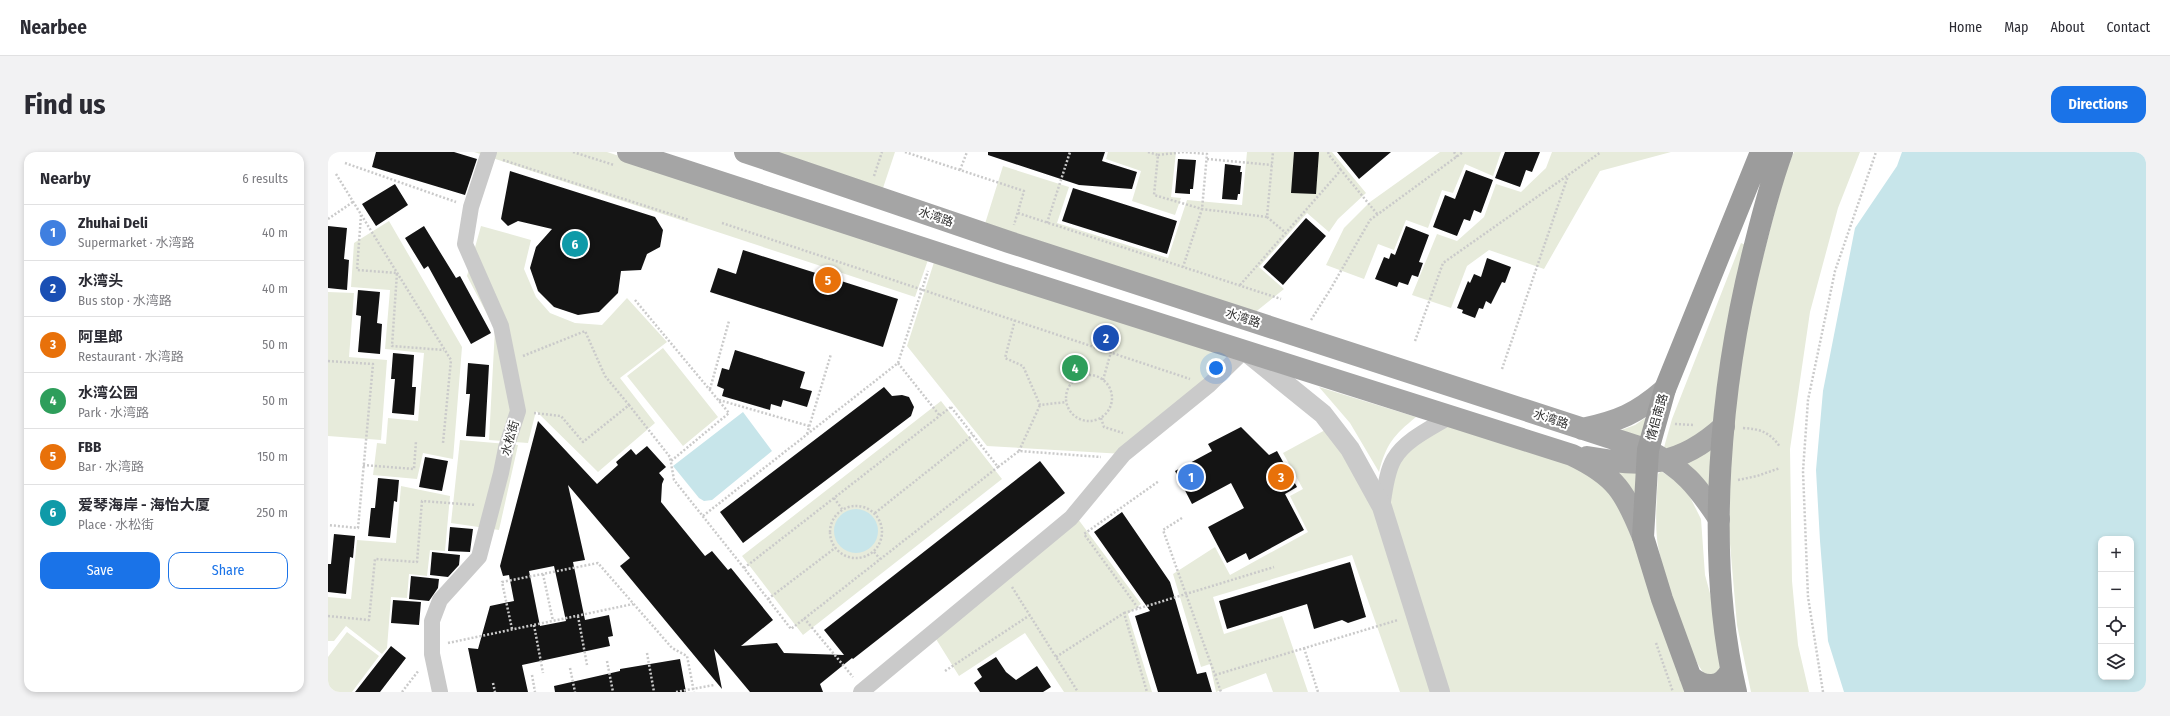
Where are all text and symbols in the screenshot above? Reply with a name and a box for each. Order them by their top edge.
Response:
text: Nearbee [20,16,87,39]
text: Home [1949,19,1982,36]
text: Map [2004,19,2028,36]
text: About [2050,19,2085,36]
text: Contact [2107,19,2150,36]
button: Directions [2051,86,2146,123]
text: Find us [24,88,106,121]
text: Nearby [40,168,91,189]
text: 6 results [242,171,288,186]
street label: 水湾路 [917,205,955,229]
text: Zhuhai Deli [78,214,148,232]
text: 1 [50,225,56,240]
text: 40 m [262,225,288,240]
pin: 6 [562,229,588,259]
text: Supermarket · 水湾路 [78,235,195,250]
pin: 5 [815,265,841,295]
text: 水湾头 [78,272,123,290]
text: 2 [50,281,56,296]
text: 40 m [262,281,288,296]
text: Bus stop · 水湾路 [78,293,172,308]
street label: 水湾路 [1224,306,1262,330]
pin: 2 [1093,323,1119,353]
text: 阿里郎 [78,328,123,346]
text: 3 [50,337,56,352]
text: 50 m [262,337,288,352]
text: Restaurant · 水湾路 [78,349,184,364]
pin: 4 [1062,353,1088,383]
your location [1206,358,1226,378]
text: 水湾公园 [78,384,138,402]
street label: 情侣南路 [1644,392,1670,442]
text: 4 [50,393,56,408]
text: 50 m [262,393,288,408]
text: Park · 水湾路 [78,405,149,420]
street label: 水湾路 [1532,407,1570,431]
street label: 水松街 [498,419,522,457]
text: FBB [78,438,101,456]
text: 5 [50,449,56,464]
text: 150 m [257,449,288,464]
text: Bar · 水湾路 [78,459,144,474]
pin: 1 [1178,462,1204,492]
pin: 3 [1268,462,1294,492]
text: 爱琴海岸 - 海怡大厦 [78,496,210,514]
text: 6 [50,505,56,520]
text: 250 m [256,505,288,520]
text: Place · 水松街 [78,517,154,532]
map controls [2098,536,2134,680]
button: + [2098,536,2134,572]
button: Save [40,552,160,589]
button: Share [168,552,288,589]
button: − [2098,572,2134,608]
button: locate [2098,608,2134,644]
button: layers [2098,644,2134,680]

